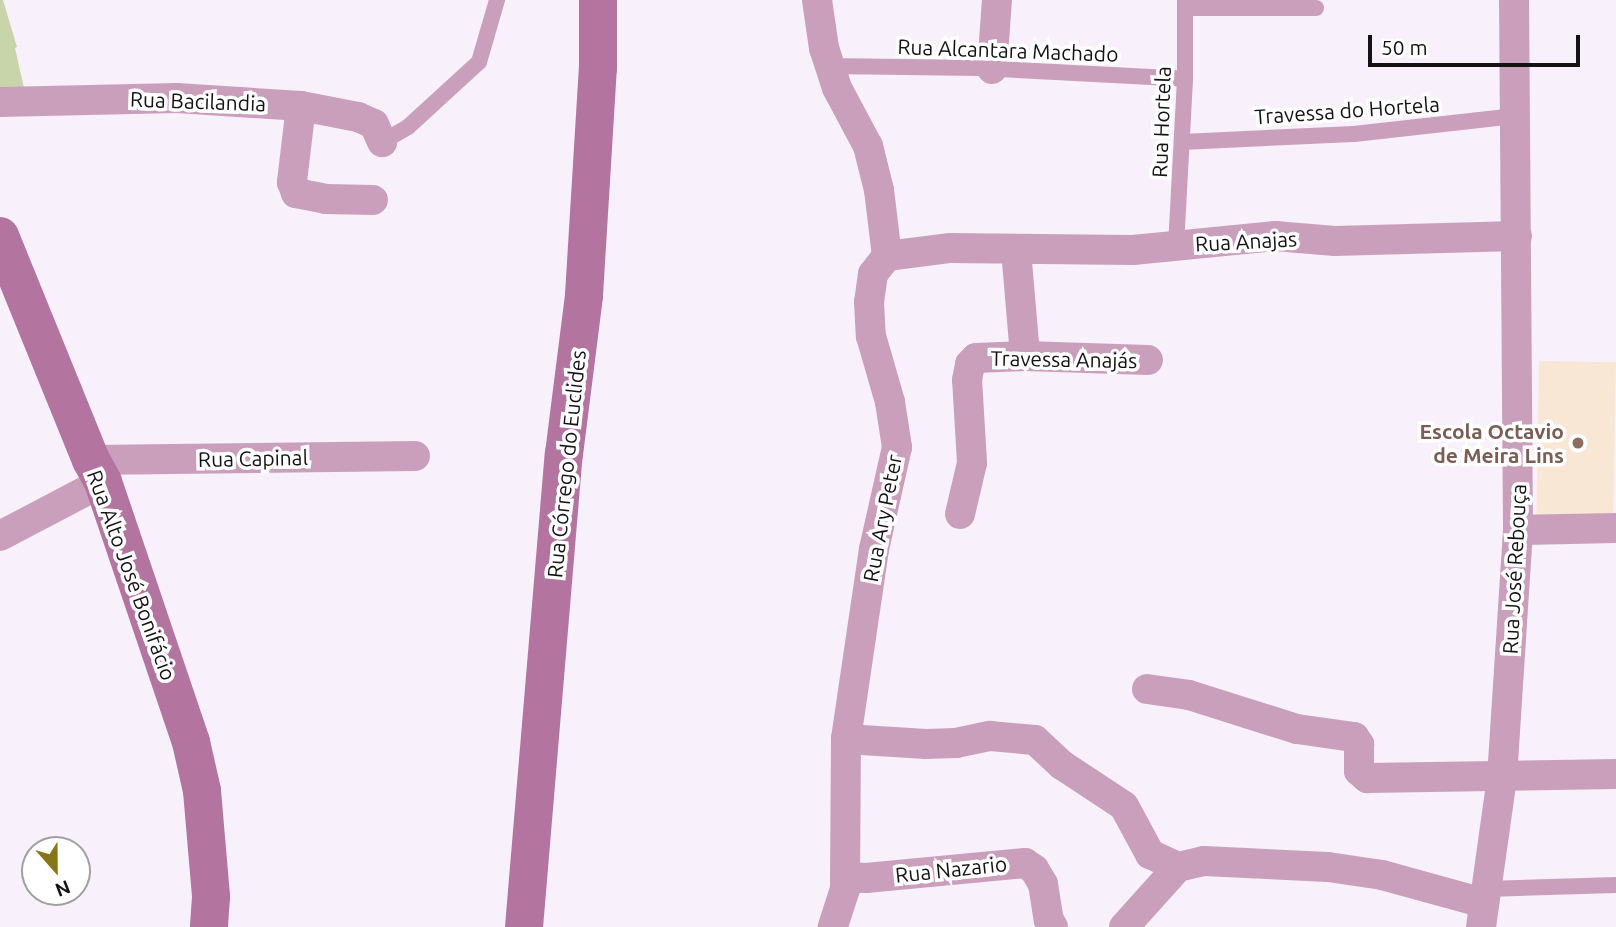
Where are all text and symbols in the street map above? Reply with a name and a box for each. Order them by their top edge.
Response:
scale bar [1371,21,1583,65]
street label: Rua Alcantara Machado [897,34,1119,66]
text: 50 m [1381,35,1428,59]
street label: Rua Hortela [1146,66,1176,178]
street label: Rua Bacilandia [130,86,266,116]
street label: Travessa do Hortela [1253,91,1441,129]
street label: Rua Anajas [1194,226,1298,256]
street label: Travessa Anajás [990,345,1138,373]
street label: Rua Córrego do Euclides [542,349,590,579]
place label: Escola Octavio de Meira Lins [1420,418,1564,468]
marker: Escola Octavio de Meira Lins [1570,435,1586,451]
street label: Rua Capinal [198,444,308,472]
street label: Rua Ary Peter [857,452,907,584]
street label: Rua Alto José Bonifácio [82,466,182,684]
street label: Rua José Rebouça [1497,483,1531,655]
north arrow [21,836,91,906]
street label: Rua Nazario [894,851,1008,887]
text: N [52,876,73,902]

